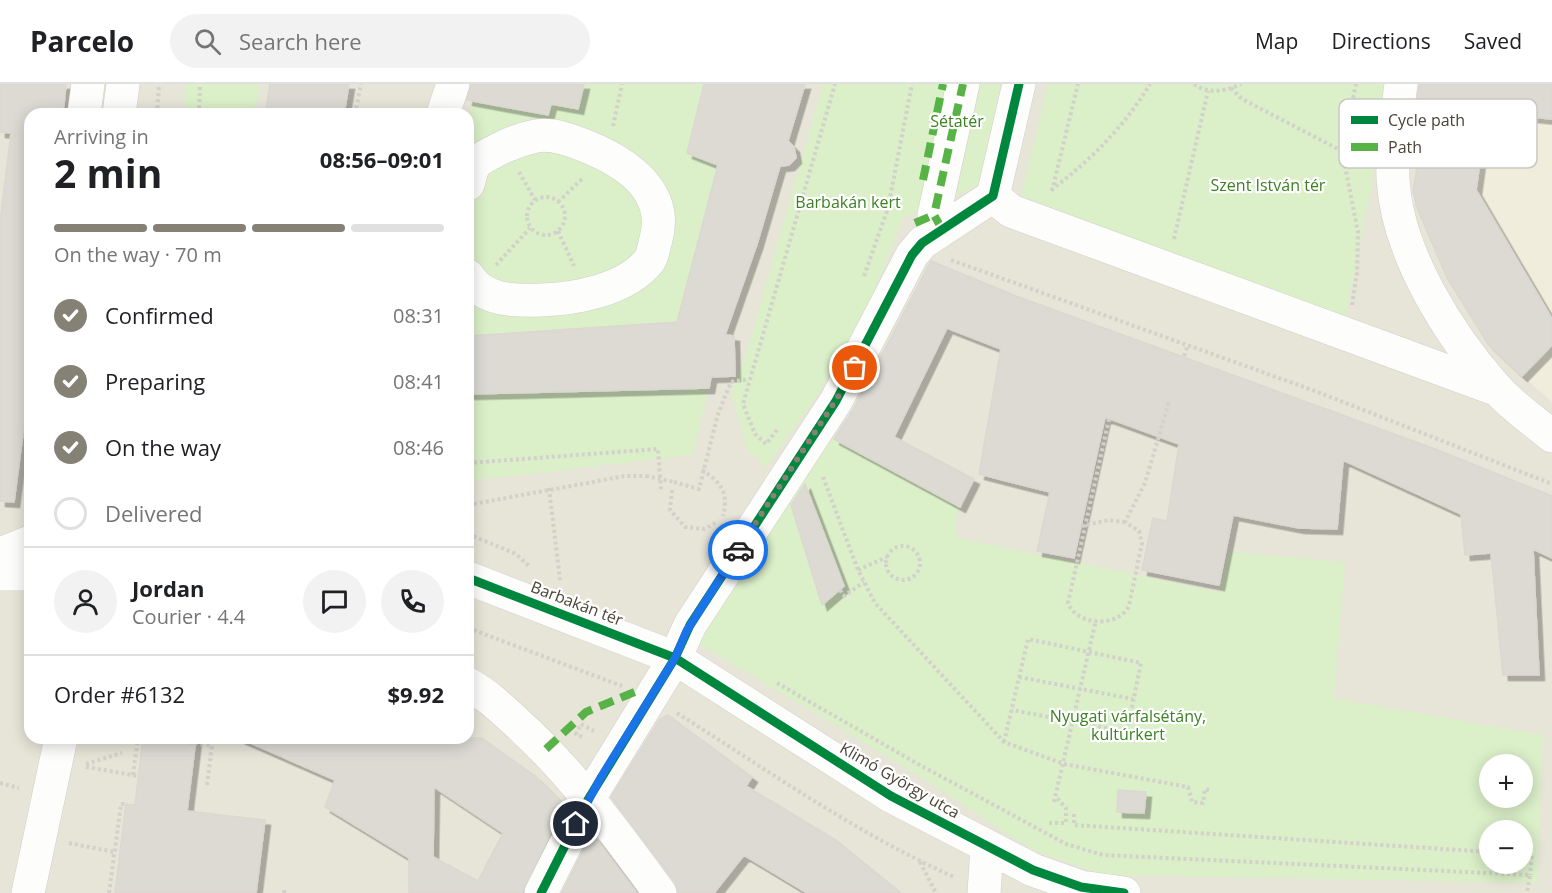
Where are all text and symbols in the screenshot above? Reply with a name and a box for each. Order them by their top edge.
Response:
search box [170,14,590,68]
text: Parcelo [30,22,134,60]
icon: search [191,25,224,58]
text: Search here [239,26,362,56]
text: Map [1255,27,1298,55]
text: Directions [1331,27,1431,55]
text: Saved [1464,27,1522,55]
legend [1339,99,1537,168]
text: Cycle path [1388,109,1465,131]
park label: Sétatér [930,110,984,132]
text: Arriving in [54,123,149,150]
text: Path [1388,136,1422,158]
text: 08:56–09:01 [320,144,444,174]
text: 2 min [54,146,162,199]
park label: Szent István tér [1211,174,1326,196]
park label: Barbakán kert [795,191,901,213]
text: On the way · 70 m [54,241,222,268]
icon: check [54,299,87,332]
text: Confirmed [105,300,214,330]
text: 08:31 [393,302,444,329]
pin [829,342,880,393]
icon: bag [838,351,871,384]
icon: check [54,365,87,398]
text: Preparing [105,366,205,396]
text: 08:41 [393,368,444,395]
icon: check [54,431,87,464]
text: On the way [105,432,221,462]
text: 08:46 [393,434,444,461]
text: Delivered [105,498,203,528]
courier [708,520,768,580]
icon: car [722,534,755,567]
button: person [54,570,117,633]
button: chat [303,570,366,633]
button: phone [381,570,444,633]
text: Jordan [132,573,205,603]
street label: Barbakán tér [528,575,627,631]
text: Courier · 4.4 [132,603,245,630]
text: Order #6132 [54,679,185,709]
text: $9.92 [387,679,444,709]
park label: Nyugati várfalsétány, kultúrkert [1050,705,1206,745]
street label: Klimó György utca [836,737,964,823]
map controls [1479,754,1533,874]
button: + [1479,754,1533,808]
pin [550,798,601,849]
icon: home [559,807,592,840]
button: − [1479,820,1533,874]

